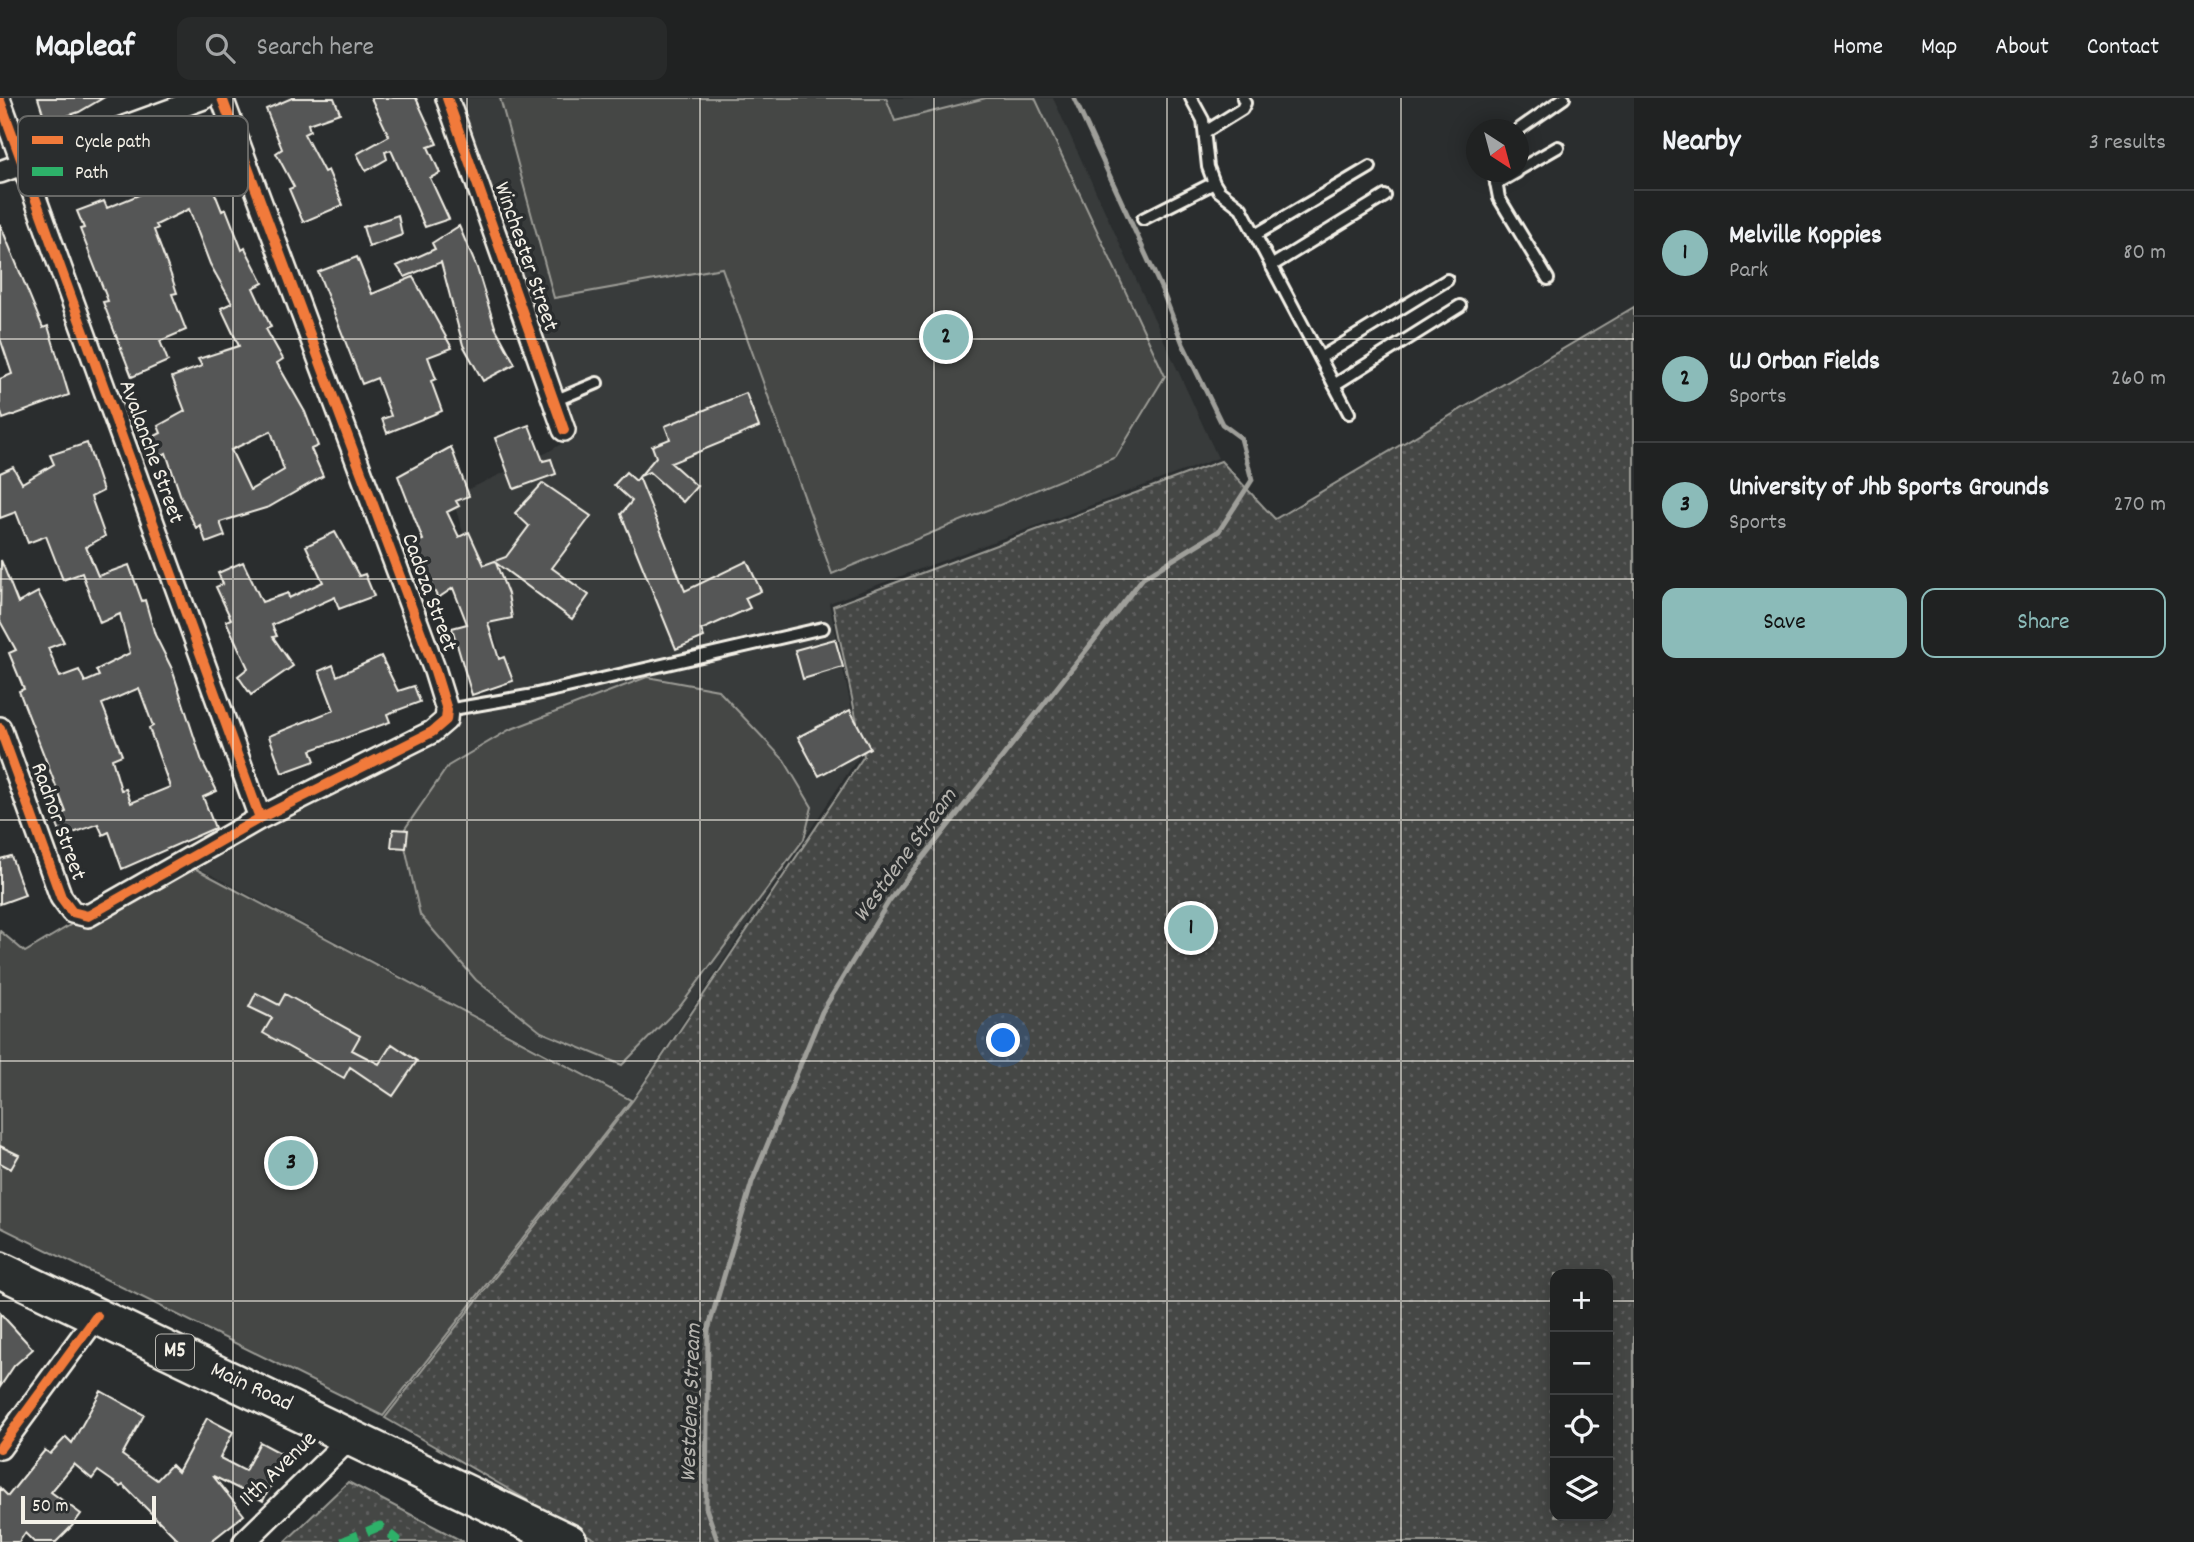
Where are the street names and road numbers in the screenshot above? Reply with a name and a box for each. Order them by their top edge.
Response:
street label: Winchester Street [484,178,566,336]
street label: Avalanche Street [109,375,191,529]
street label: Cadoza Street [391,529,465,657]
street label: Radnor Street [20,758,94,886]
road number: M5 [156,1334,194,1370]
street label: Main Road [204,1355,298,1421]
street label: 11th Avenue [233,1424,325,1516]

